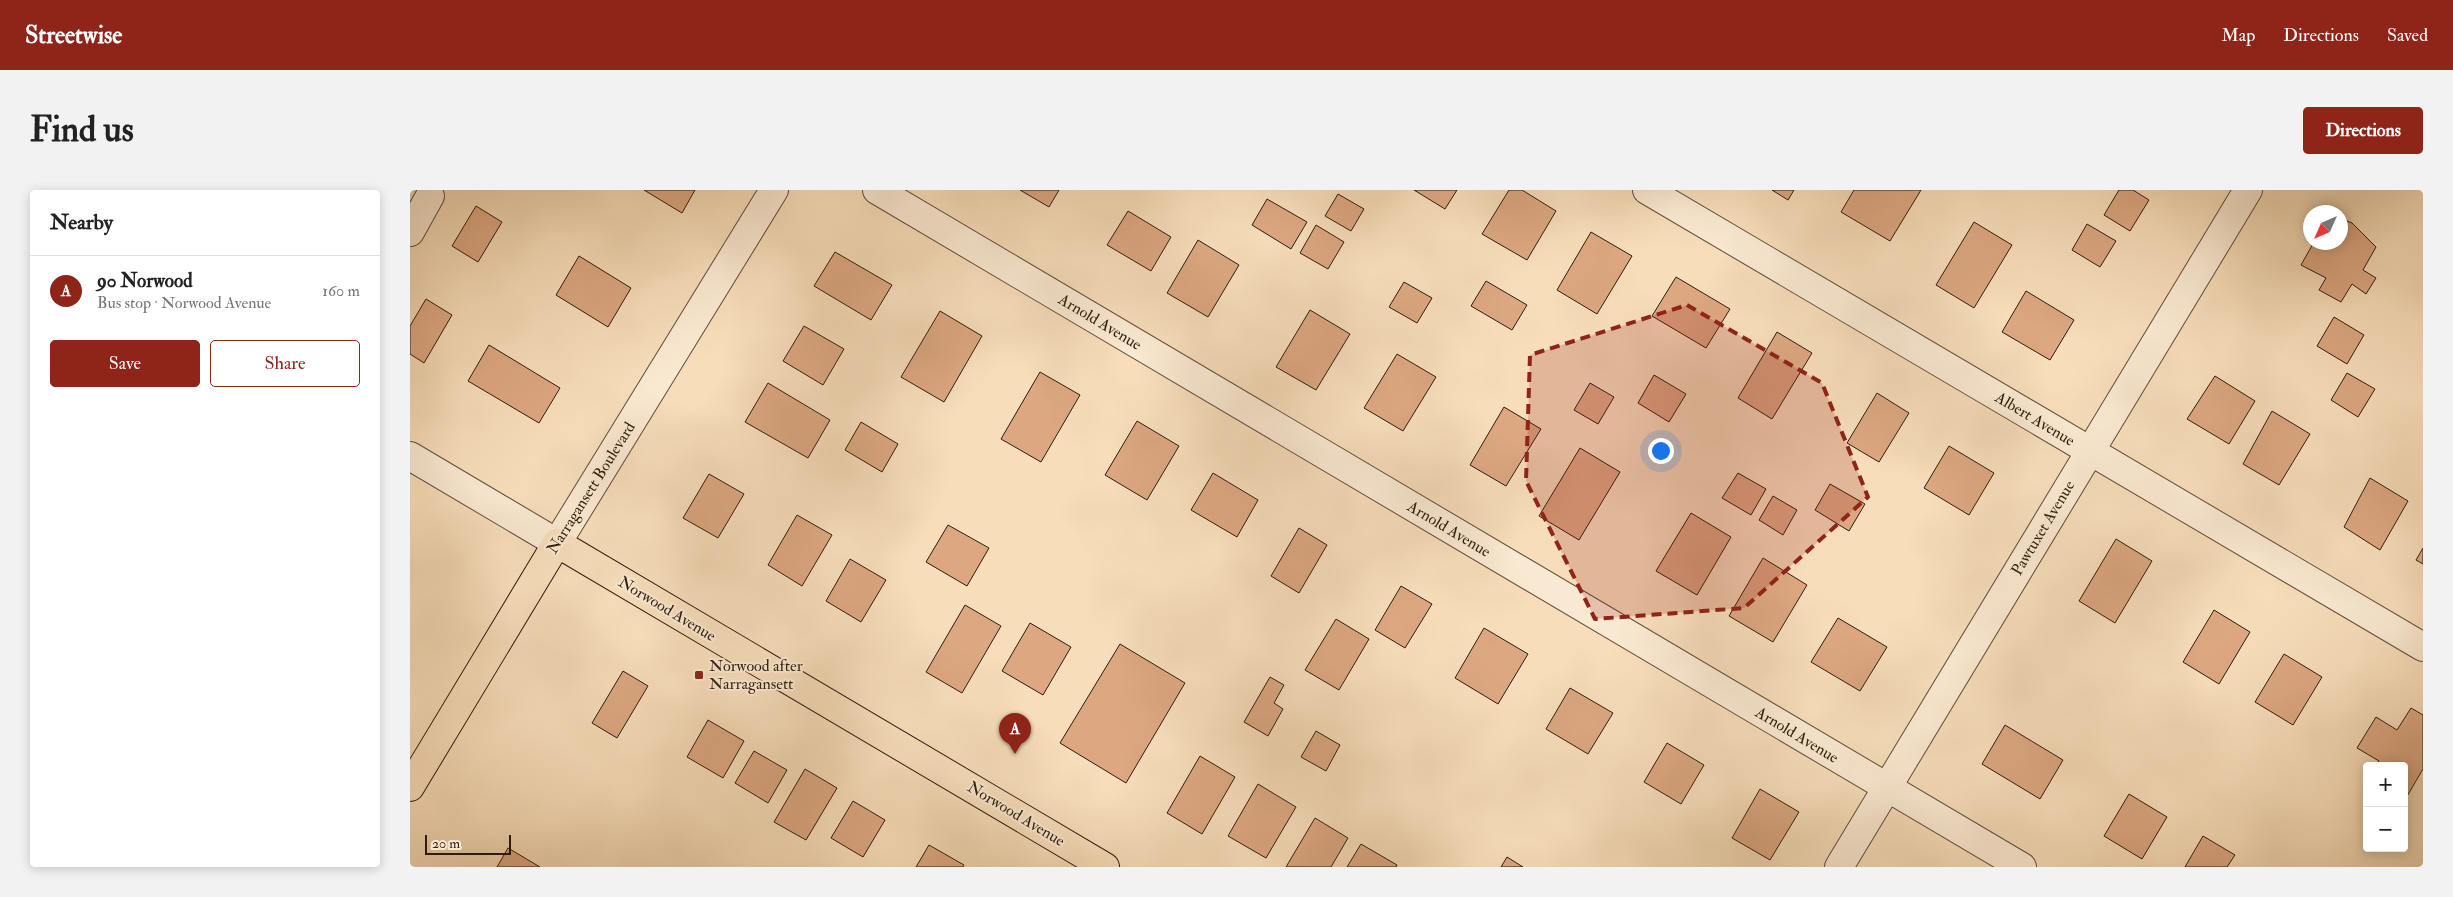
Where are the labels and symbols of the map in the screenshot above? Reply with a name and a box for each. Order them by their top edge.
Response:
north arrow [2303,205,2348,250]
street label: Arnold Avenue [1054,289,1146,355]
street label: Albert Avenue [1991,387,2079,451]
street label: Narragansett Boulevard [542,418,640,558]
your location [1648,438,1674,464]
street label: Pawtuxet Avenue [2007,477,2079,579]
street label: Arnold Avenue [1403,496,1495,562]
street label: Norwood Avenue [615,572,720,646]
place label: Norwood after Narragansett [709,656,803,694]
marker: Norwood after Narragansett [693,669,705,681]
street label: Arnold Avenue [1751,702,1843,768]
pin: A [999,713,1031,754]
street label: Norwood Avenue [964,777,1069,851]
scale bar [425,832,511,855]

